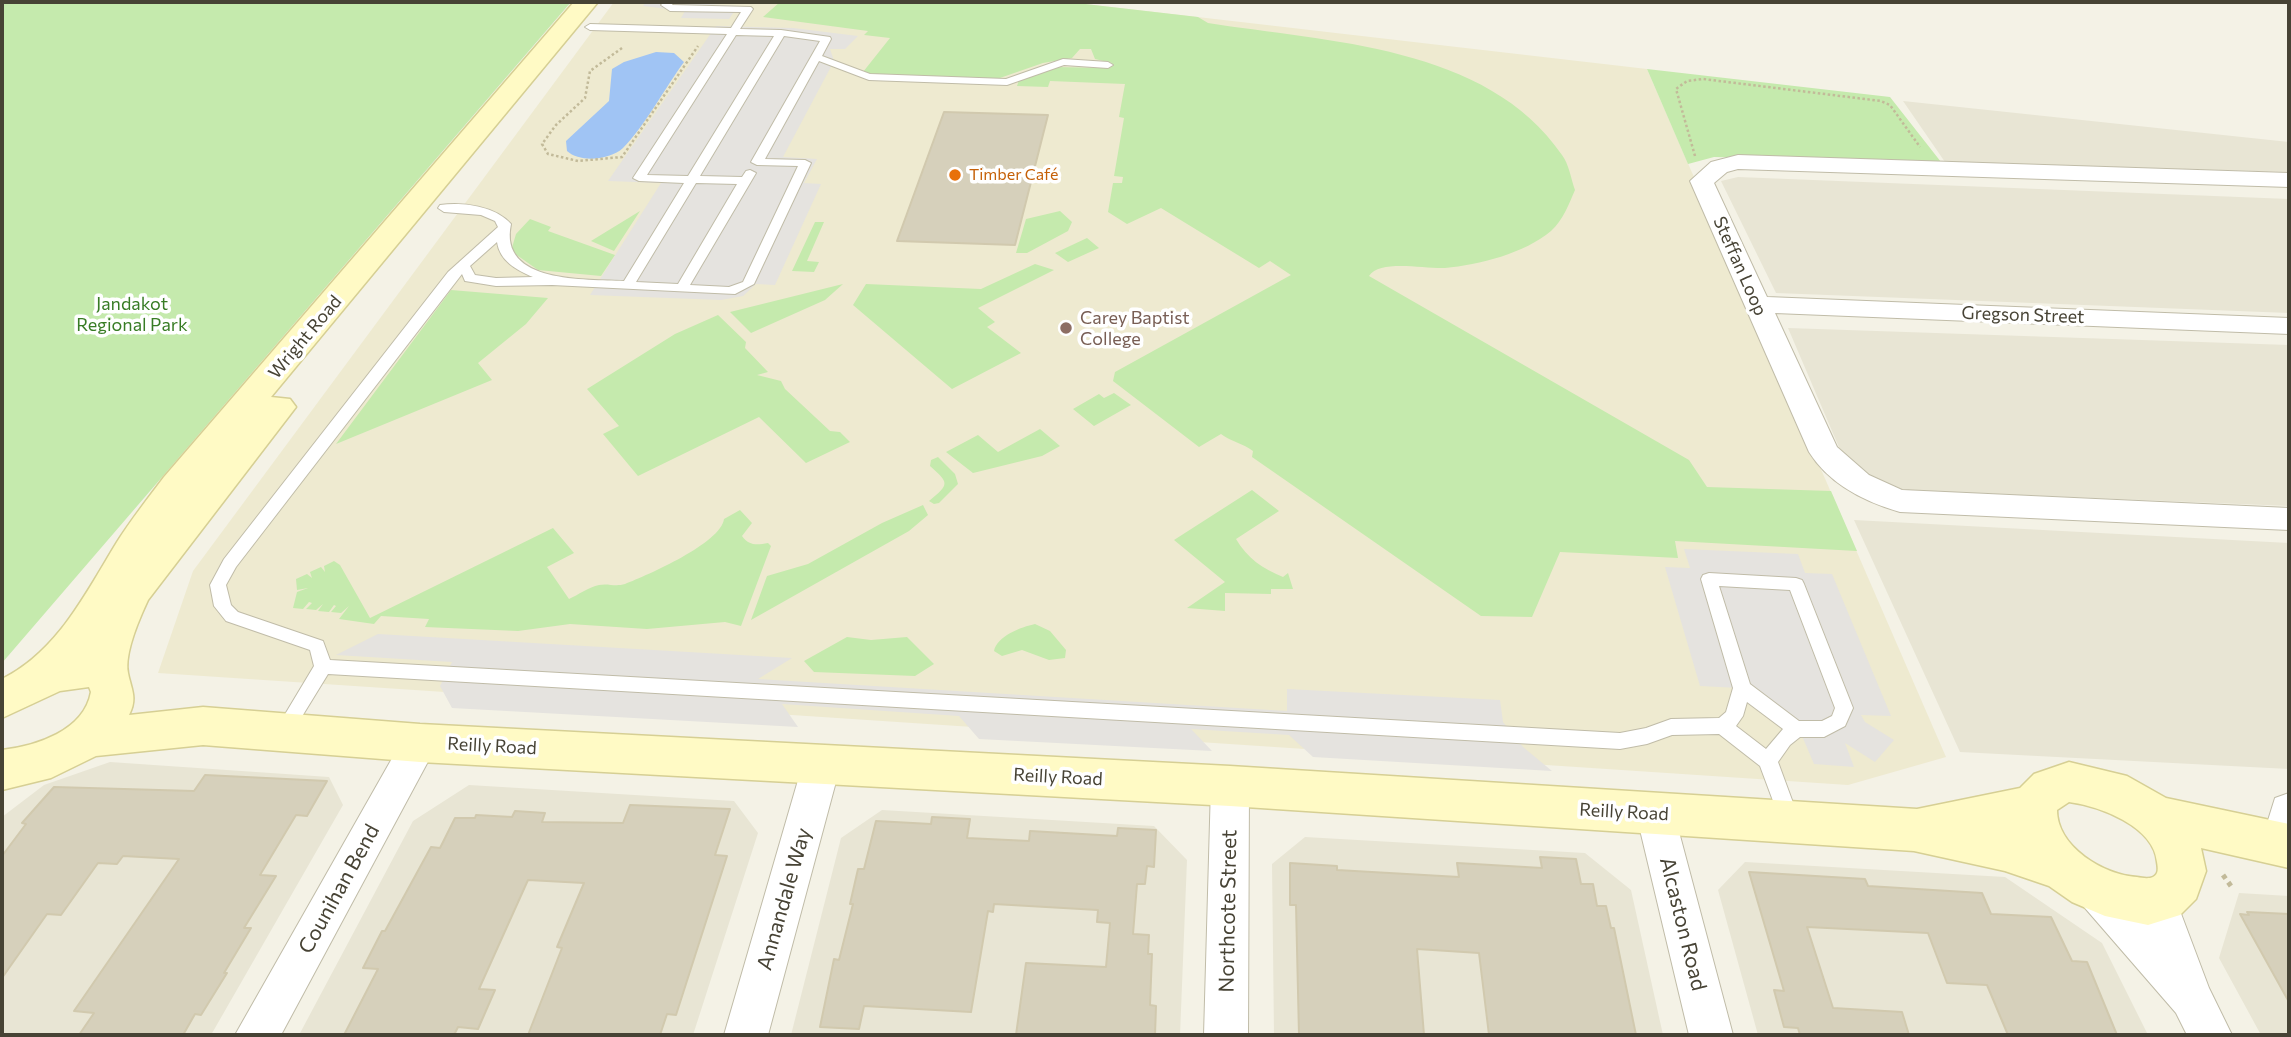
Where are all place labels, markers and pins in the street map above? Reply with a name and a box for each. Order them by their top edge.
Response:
place label: Timber Café [969,165,1058,185]
marker: Timber Café [947,167,963,183]
place label: Carey Baptist College [1080,307,1190,350]
marker: Carey Baptist College [1058,320,1074,336]

